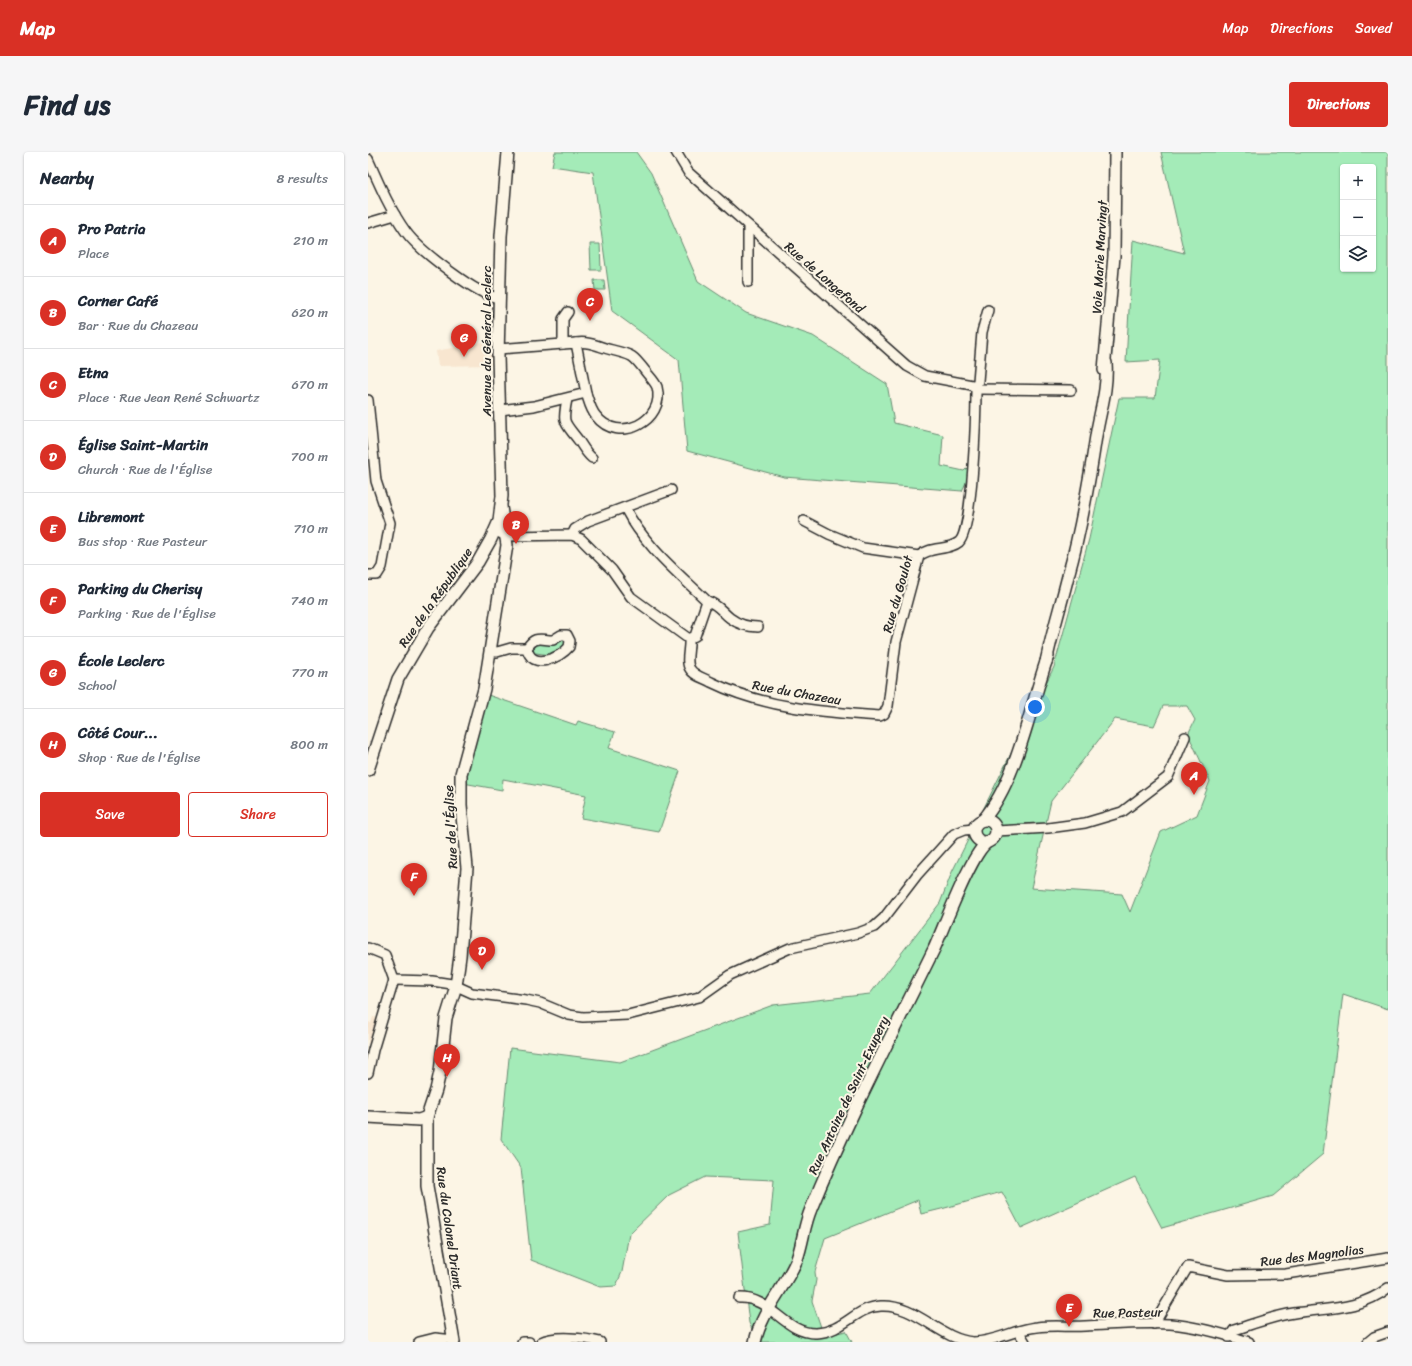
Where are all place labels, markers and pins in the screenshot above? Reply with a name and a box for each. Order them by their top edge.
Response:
pin: C [577,288,603,321]
pin: G [451,324,477,357]
pin: B [503,511,529,544]
pin: A [1181,762,1207,795]
pin: F [401,863,427,896]
pin: D [469,937,495,970]
pin: H [434,1044,460,1077]
pin: E [1056,1294,1082,1327]

